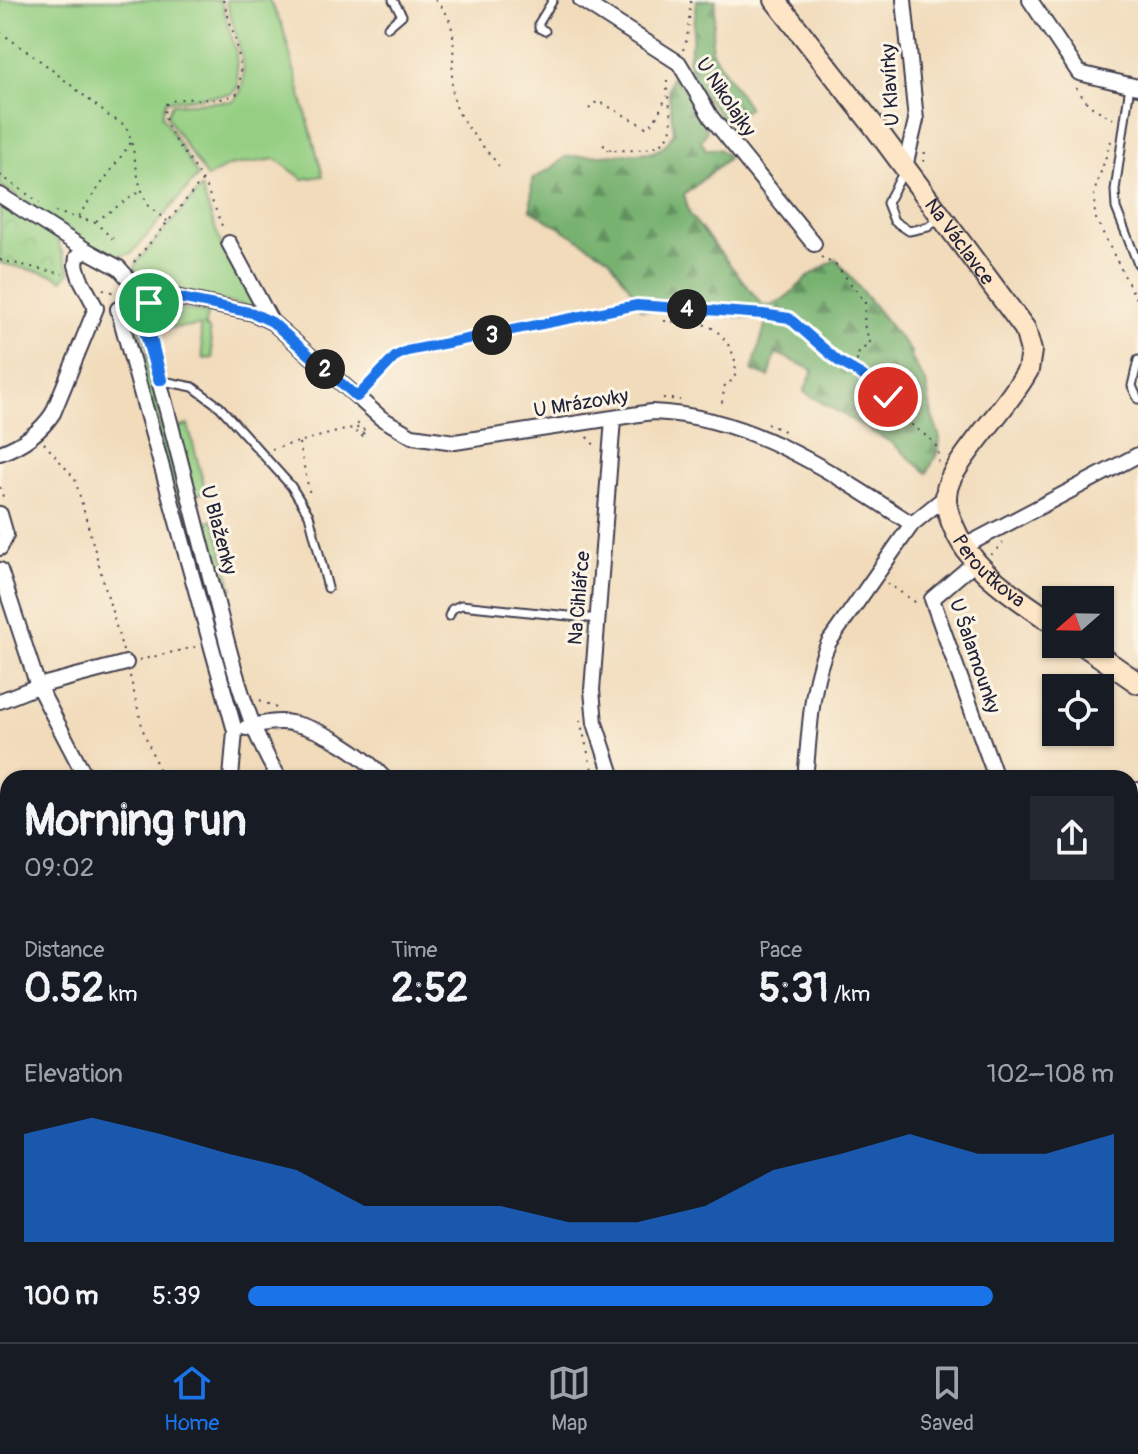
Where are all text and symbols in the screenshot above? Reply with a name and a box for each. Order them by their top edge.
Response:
street label: U Klavírky [875,43,905,127]
street label: U Nikolajky [691,53,762,142]
street label: Na Václavce [919,193,1000,290]
pin [115,269,183,337]
icon: arrive [127,281,171,325]
pin: 4 [667,289,707,329]
text: 4 [681,295,693,323]
pin: 3 [472,315,512,355]
text: 3 [486,321,498,349]
pin: 2 [305,349,345,389]
text: 2 [319,355,331,383]
pin [854,363,922,431]
icon: check [866,375,910,419]
street label: U Mrázovky [532,383,631,423]
street label: U Blaženky [195,483,243,578]
street label: Peroutkova [947,530,1030,613]
street label: Na Cihlářce [562,550,596,646]
north arrow [1042,586,1114,658]
map controls [1042,586,1114,746]
street label: U Šalamounky [944,595,1007,717]
button: locate [1042,674,1114,746]
text: Morning run [24,794,247,849]
button: share [1030,796,1114,880]
text: 09:02 [24,852,94,884]
text: Distance [24,936,104,964]
text: Time [391,936,437,964]
text: Pace [759,936,802,964]
text: 0.52 [24,964,104,1013]
text: 2:52 [391,964,468,1013]
text: 5:31 [759,964,829,1013]
text: km [104,980,138,1008]
text: /km [829,980,870,1008]
text: Elevation [24,1058,123,1090]
text: 102–108 m [986,1058,1114,1090]
text: 100 m [24,1280,98,1312]
text: 5:39 [152,1280,201,1312]
tab: Home [164,1361,219,1437]
tab: Map [547,1361,591,1437]
tab: Saved [919,1361,974,1437]

